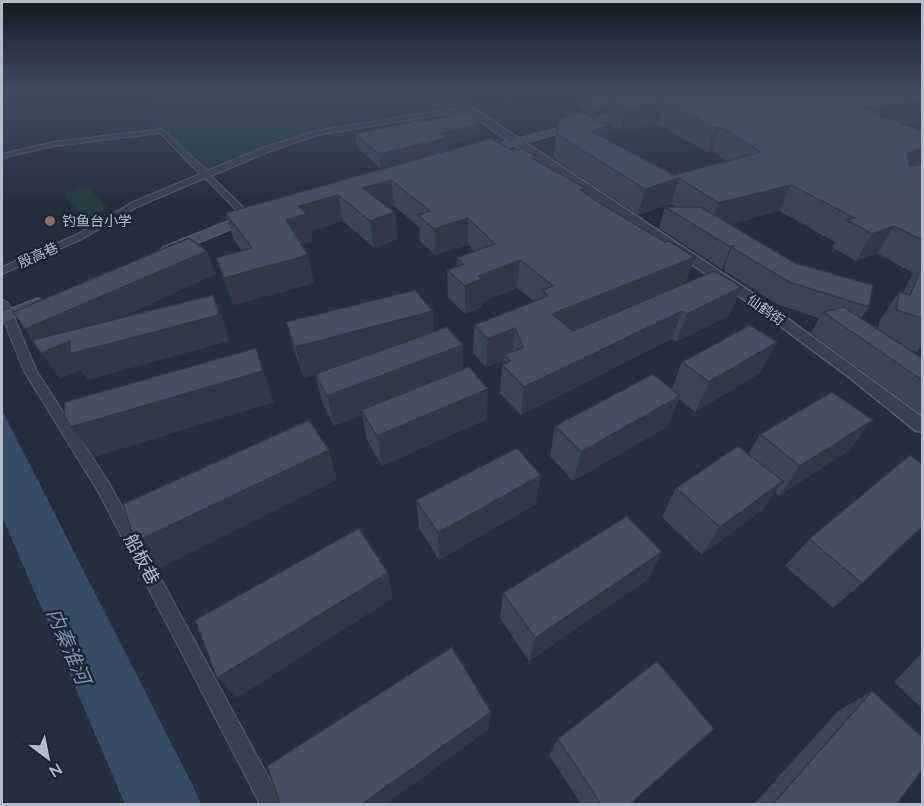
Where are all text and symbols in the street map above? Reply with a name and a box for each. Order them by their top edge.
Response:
place label: 钓鱼台小学 [62,212,132,230]
marker: 钓鱼台小学 [43,214,57,228]
street label: 殷高巷 [15,238,61,272]
street label: 仙鹤街 [744,291,788,329]
street label: 船板巷 [119,530,165,588]
water label: 内秦淮河 [42,604,98,691]
north arrow [18,728,78,788]
text: N [46,759,66,782]

